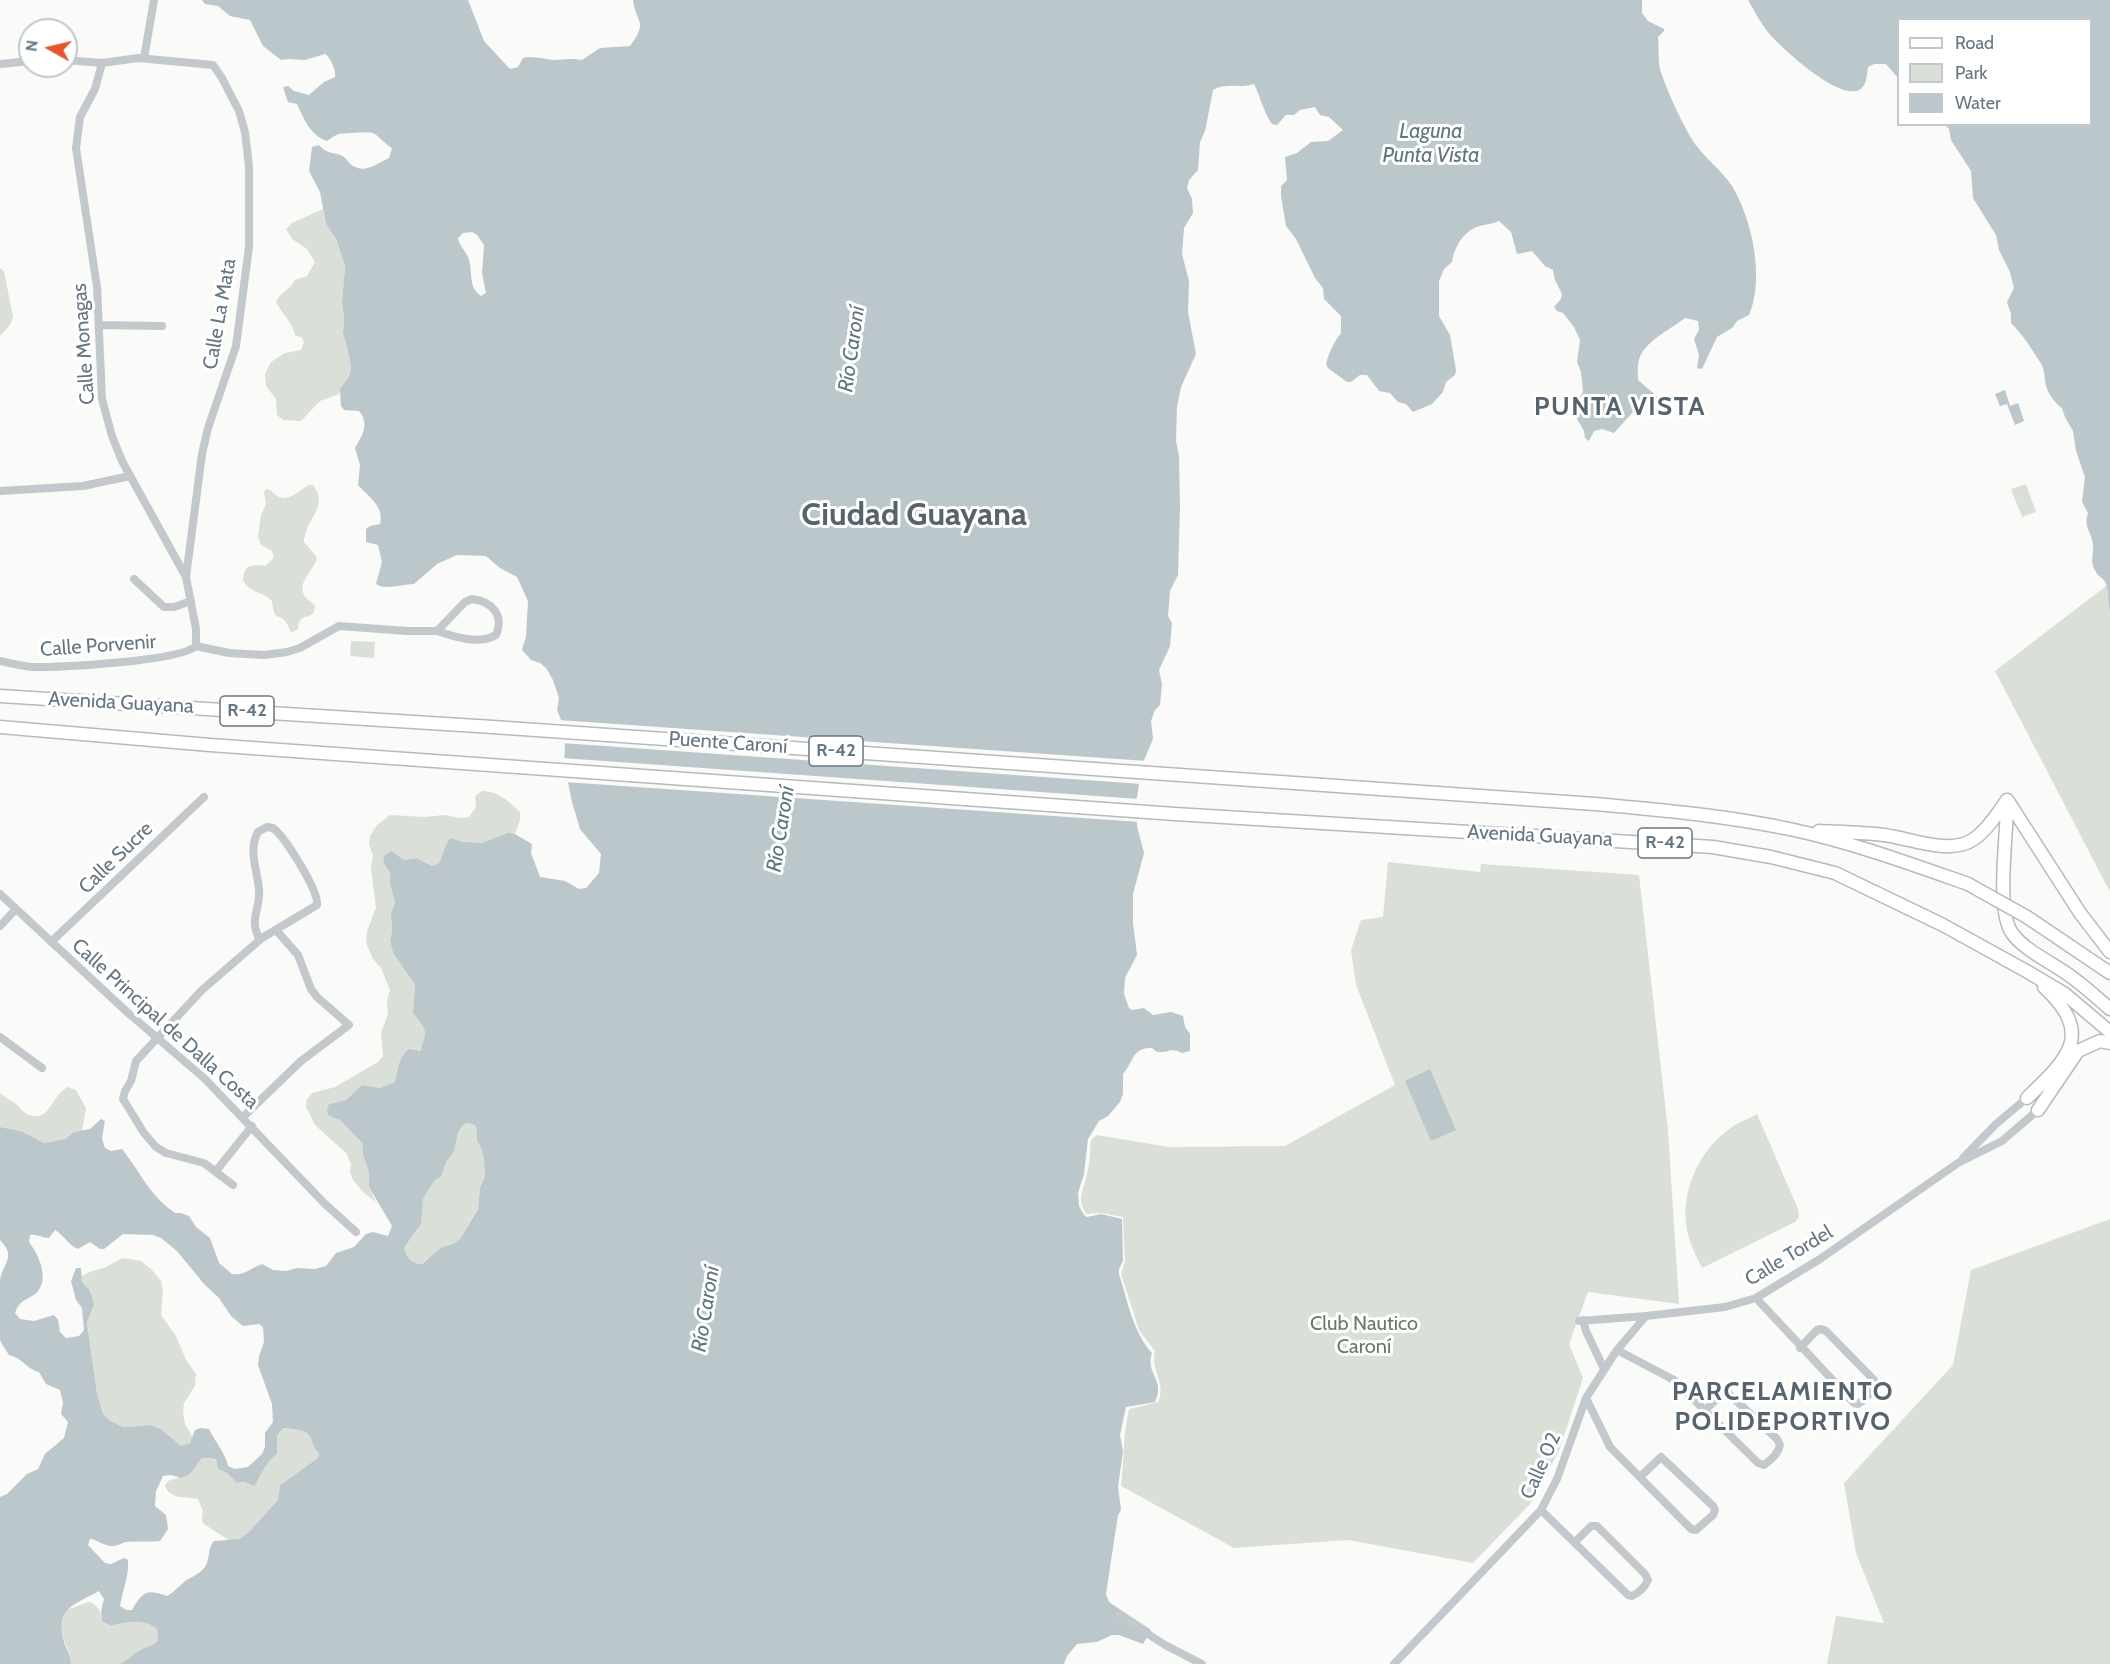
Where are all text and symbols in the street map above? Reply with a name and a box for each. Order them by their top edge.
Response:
north arrow [18,18,78,78]
legend [1897,18,2092,126]
text: Road [1955,32,1994,54]
text: N [21,39,42,53]
text: Park [1955,62,1987,84]
text: Water [1955,92,2001,114]
water label: Laguna Punta Vista [1382,119,1480,169]
street label: Calle La Mata [198,257,242,371]
street label: Calle Monagas [68,283,100,405]
water label: Río Caroní [833,304,871,394]
district label: PUNTA VISTA [1534,391,1706,423]
district label: Ciudad Guayana [801,497,1027,535]
street label: Calle Porvenir [39,630,157,662]
street label: Avenida Guayana [48,687,194,719]
road number: R-42 [220,696,274,726]
street label: Puente Caroní [668,727,788,759]
road number: R-42 [809,736,863,766]
water label: Río Caroní [762,784,800,874]
street label: Calle Sucre [74,817,158,899]
street label: Avenida Guayana [1467,820,1613,852]
road number: R-42 [1638,828,1692,858]
street label: Calle Principal de Dalla Costa [67,934,263,1114]
street label: Calle Tordel [1741,1220,1837,1292]
water label: Río Caroní [687,1264,725,1354]
park label: Club Nautico Caroní [1310,1312,1418,1359]
district label: PARCELAMIENTO POLIDEPORTIVO [1672,1376,1894,1438]
street label: Calle 02 [1516,1429,1566,1503]

